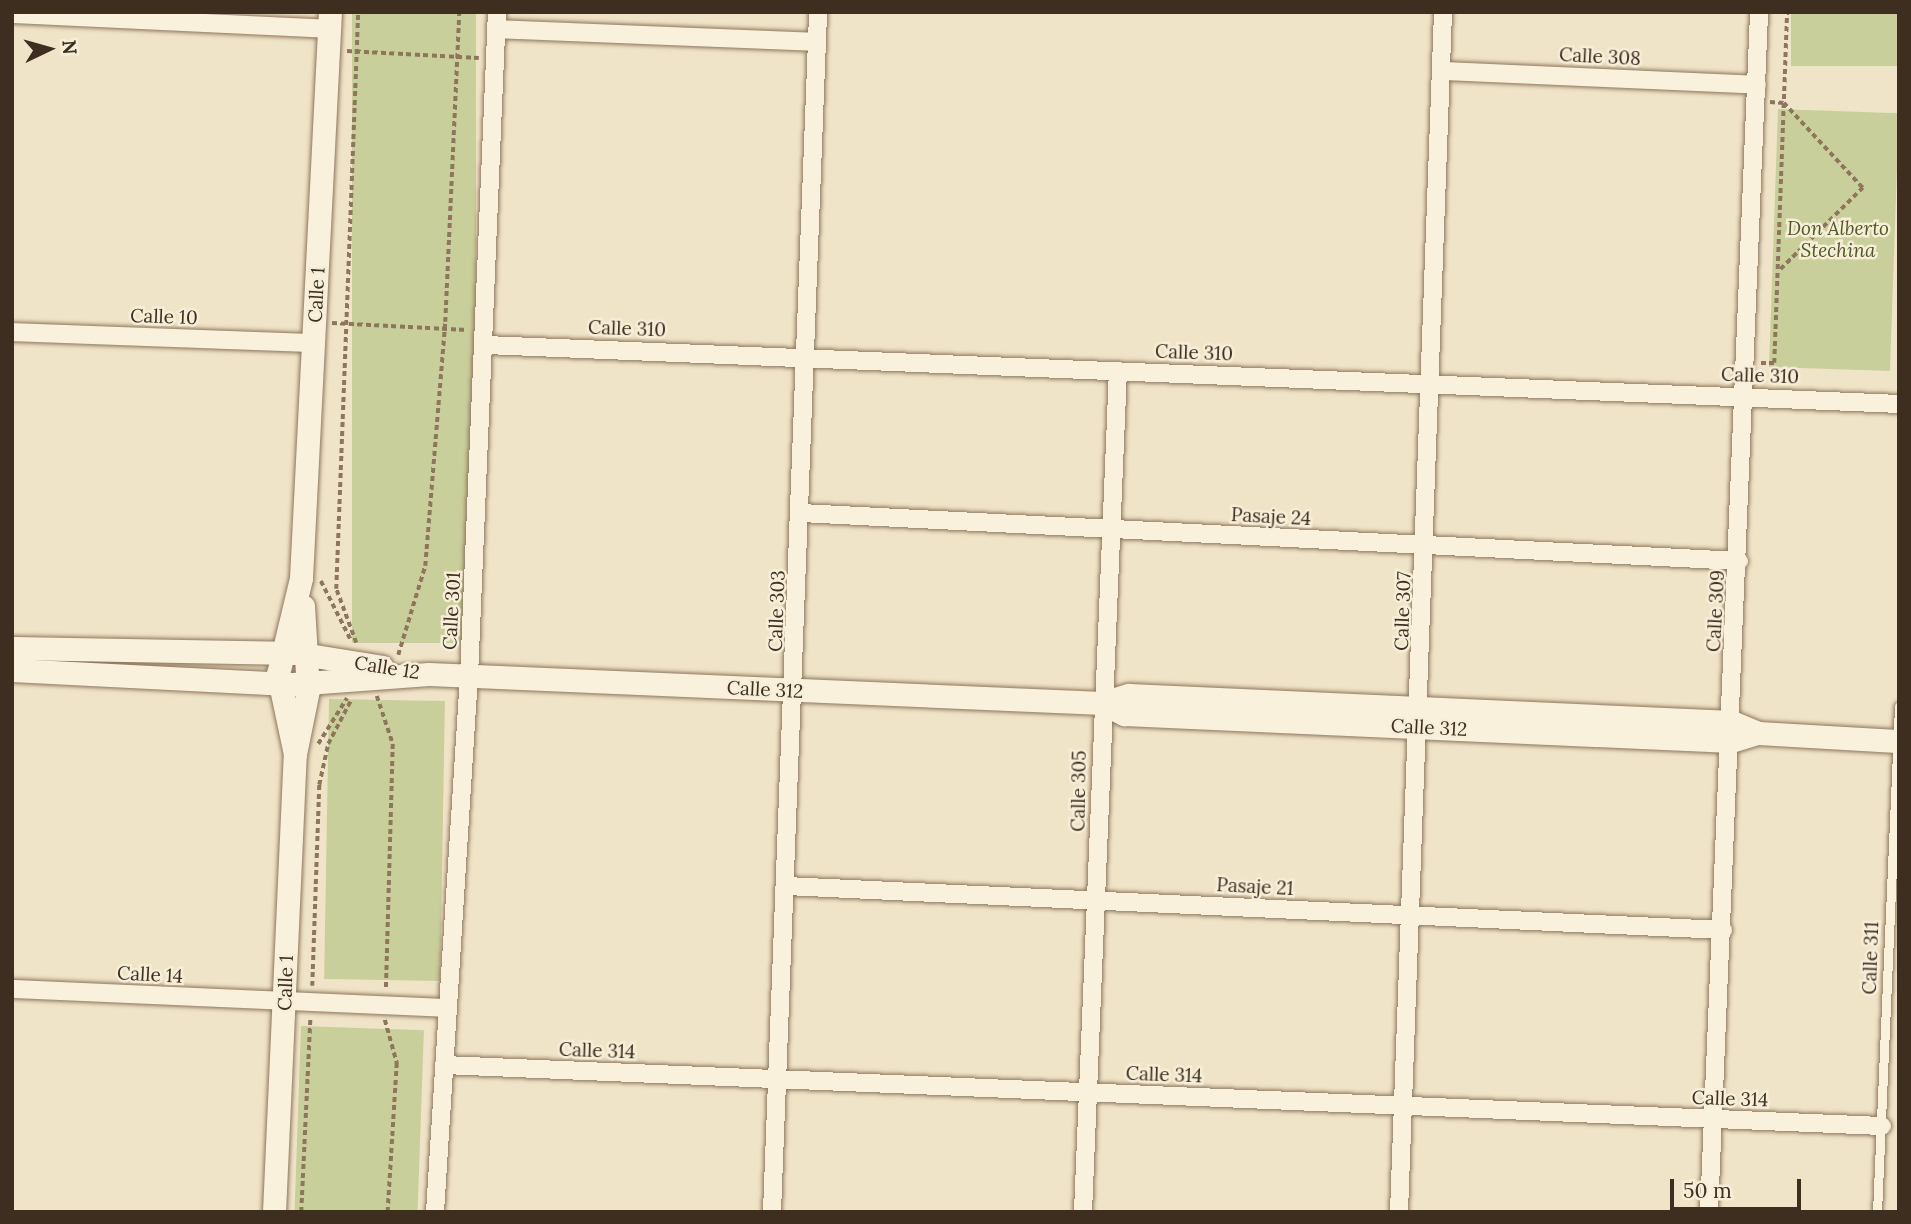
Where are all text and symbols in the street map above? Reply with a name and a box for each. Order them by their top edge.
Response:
north arrow [14,14,84,84]
text: N [57,39,83,56]
street label: Calle 308 [1559,43,1641,71]
park label: Don Alberto Stechina [1787,218,1889,262]
street label: Calle 1 [304,267,330,323]
street label: Calle 10 [130,304,198,330]
street label: Calle 310 [588,316,666,342]
street label: Calle 310 [1155,340,1233,366]
street label: Calle 310 [1721,363,1799,389]
street label: Pasaje 24 [1230,504,1312,530]
street label: Calle 309 [1702,569,1730,653]
street label: Calle 303 [764,570,790,652]
street label: Calle 301 [439,571,465,651]
street label: Calle 307 [1390,571,1416,651]
street label: Calle 12 [353,652,421,684]
street label: Calle 312 [726,677,804,703]
street label: Calle 312 [1390,715,1468,741]
street label: Calle 305 [1067,750,1091,832]
street label: Pasaje 21 [1216,874,1294,900]
street label: Calle 311 [1858,921,1884,995]
street label: Calle 1 [274,955,298,1011]
street label: Calle 14 [116,962,184,988]
street label: Calle 314 [558,1038,636,1064]
street label: Calle 314 [1125,1062,1203,1088]
street label: Calle 314 [1691,1086,1769,1112]
scale bar [1673,1164,1804,1208]
text: 50 m [1683,1177,1732,1204]

